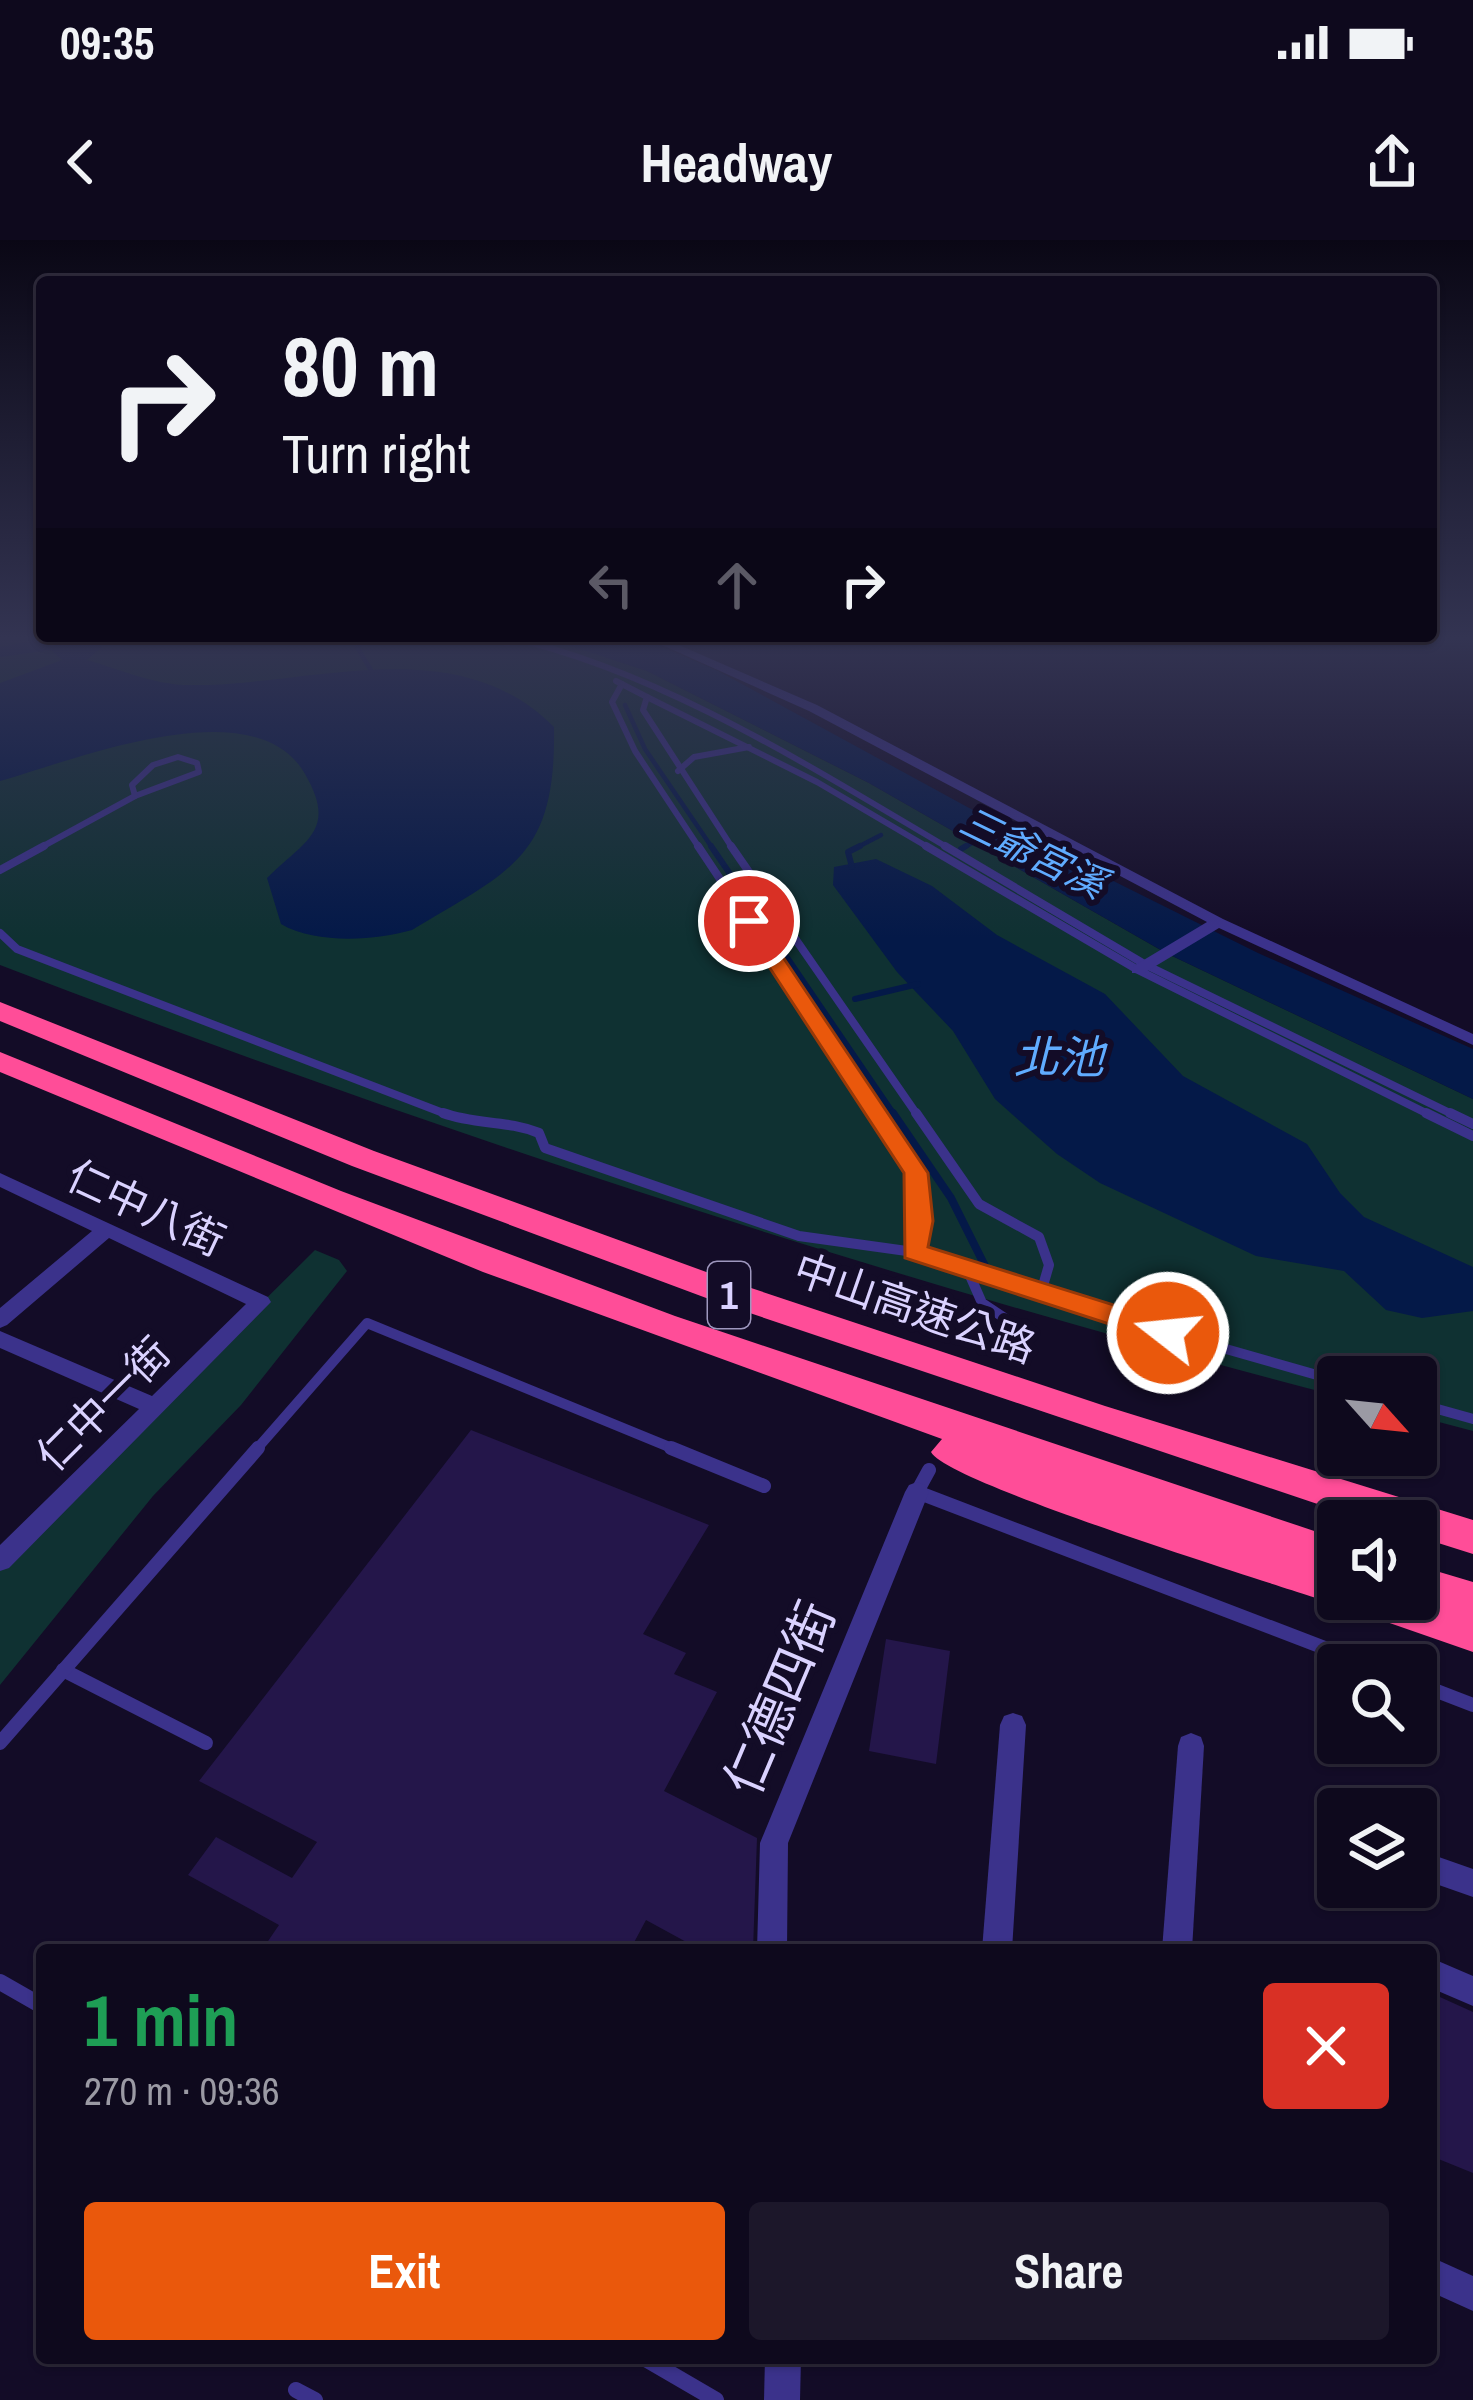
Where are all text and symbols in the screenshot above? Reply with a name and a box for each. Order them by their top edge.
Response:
text: 09:35 [60,12,154,73]
text: Headway [641,126,832,199]
icon: back [48,129,114,195]
icon: share [1359,129,1425,195]
text: 80 m [282,309,439,422]
icon: right [84,324,240,480]
text: Turn right [282,417,470,490]
icon: left [578,552,644,618]
icon: ahead [704,552,770,618]
icon: right [830,552,896,618]
water label: 三爺宮溪 [951,794,1119,912]
pin [698,870,800,972]
icon: arrive [716,888,782,954]
water label: 北池 [1014,1026,1108,1087]
street label: 仁中八街 [58,1147,234,1269]
street label: 中山高速公路 [787,1241,1043,1375]
road number: 1 [708,1262,750,1328]
position arrow [1105,1270,1231,1396]
street label: 仁中一街 [24,1325,182,1483]
north arrow [1317,1356,1437,1476]
map controls [1317,1356,1437,1908]
button: sound [1317,1500,1437,1620]
street label: 仁德四街 [707,1591,851,1805]
button: search [1317,1644,1437,1764]
button: layers [1317,1788,1437,1908]
text: 1 min [84,1971,238,2068]
button: close [1263,1983,1389,2109]
text: 270 m · 09:36 [84,2065,280,2117]
button: Exit [84,2202,725,2340]
button: Share [749,2202,1389,2340]

